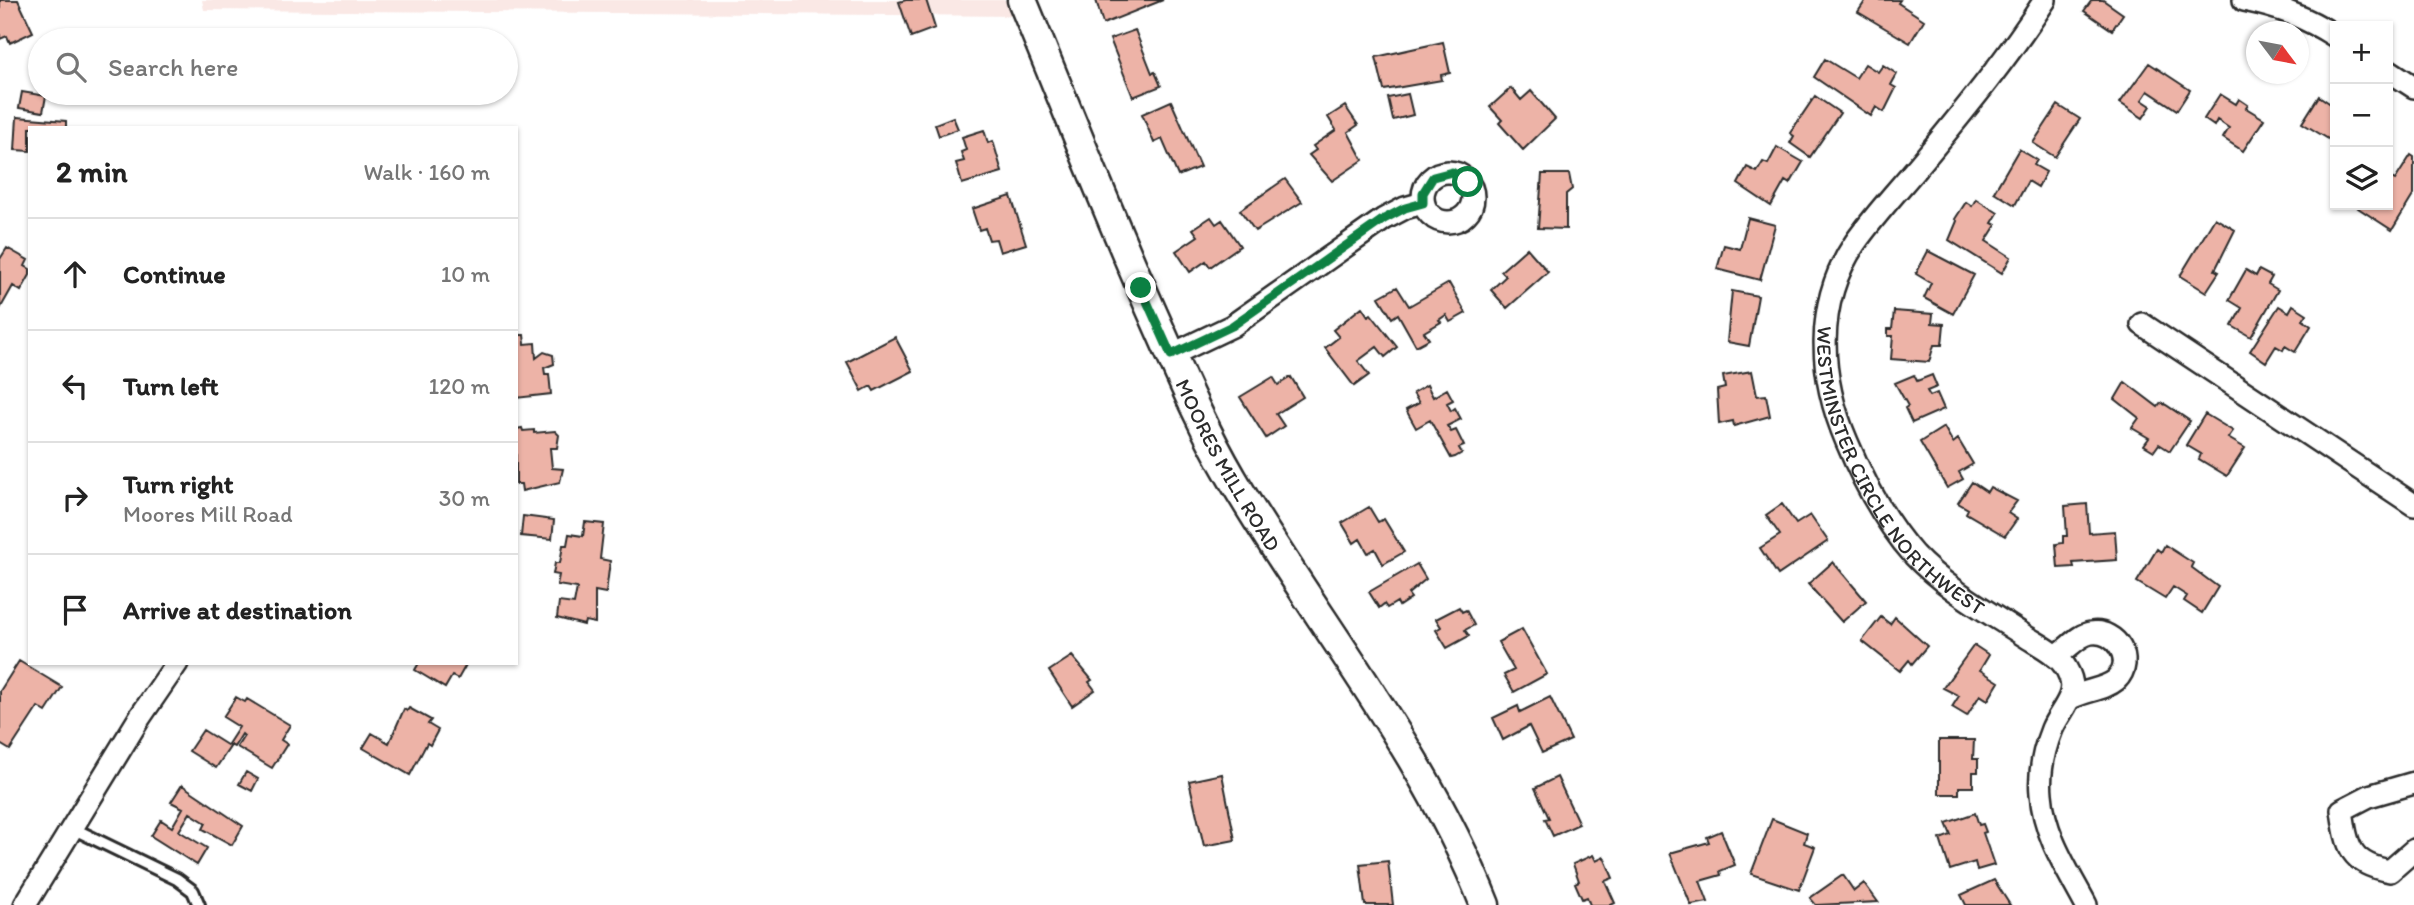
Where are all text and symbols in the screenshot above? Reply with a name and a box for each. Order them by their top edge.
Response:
north arrow [2246,21,2309,84]
map controls [2330,21,2393,210]
button: + [2330,21,2393,84]
search box [28,28,518,105]
icon: search [52,48,90,86]
text: Search here [108,51,238,83]
button: − [2330,84,2393,147]
button: layers [2330,147,2393,210]
text: 2 min [56,153,127,190]
text: Walk · 160 m [364,158,490,186]
route start [1452,166,1483,197]
icon: ahead [56,255,94,293]
text: Continue [123,258,226,290]
text: 10 m [441,260,490,288]
route end [1125,272,1156,303]
street label: WESTMINSTER CIRCLE NORTHWEST [1812,325,1990,620]
icon: left [56,367,94,405]
text: Turn left [123,370,219,402]
text: 120 m [429,372,490,400]
street label: MOORES MILL ROAD [1171,375,1286,555]
text: Turn right [123,468,234,500]
icon: right [56,479,94,517]
text: 30 m [439,484,490,512]
text: Moores Mill Road [123,500,293,528]
icon: arrive [56,591,94,629]
text: Arrive at destination [123,594,352,626]

